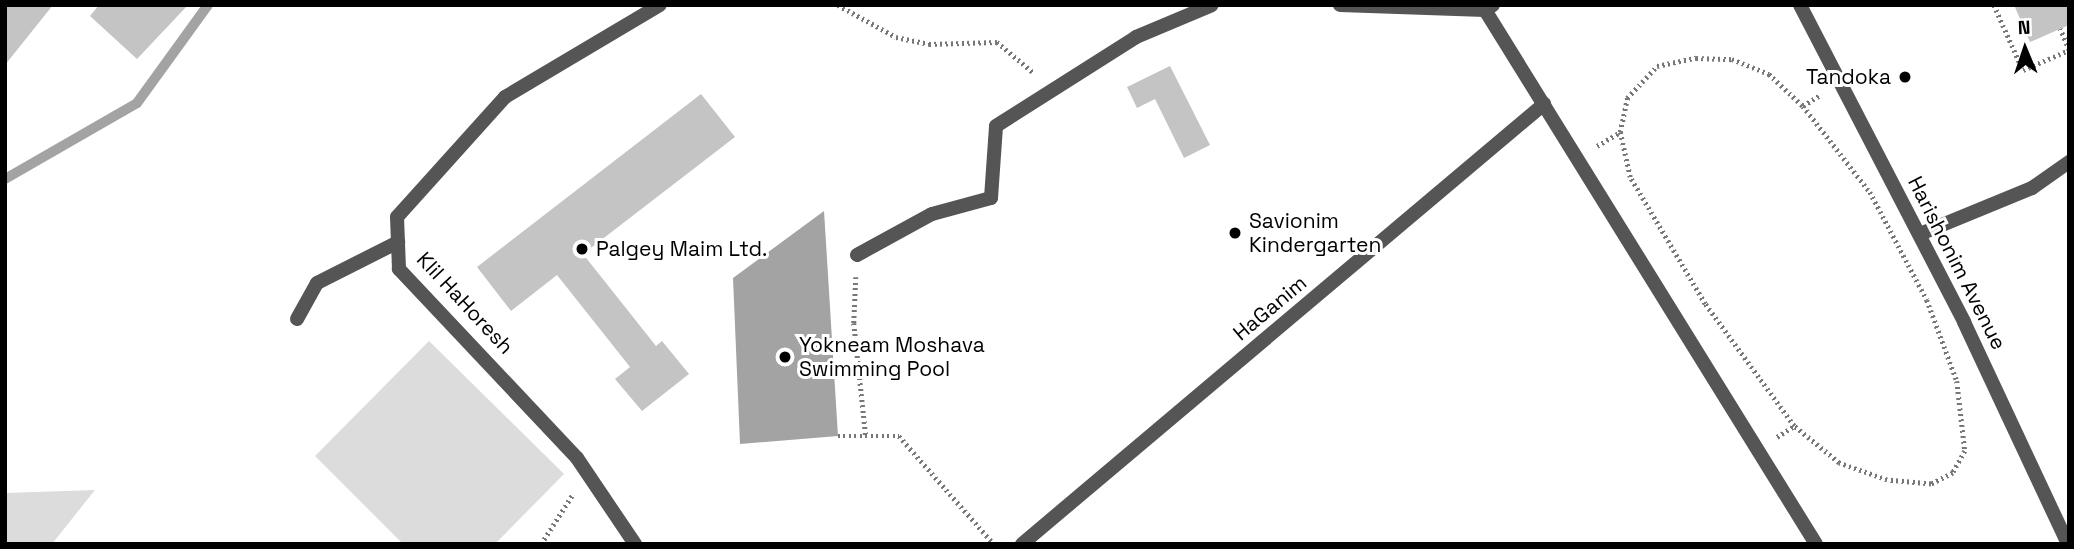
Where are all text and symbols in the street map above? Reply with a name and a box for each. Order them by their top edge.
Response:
north arrow [1990,14,2060,84]
text: N [2017,15,2031,40]
place label: Tandoka [1806,64,1891,90]
marker: Tandoka [1897,69,1913,85]
street label: Harishonim Avenue [1902,172,2012,354]
place label: Savionim Kindergarten [1249,208,1381,258]
marker: Savionim Kindergarten [1227,225,1243,241]
place label: Palgey Maim Ltd. [596,236,767,262]
marker: Palgey Maim Ltd. [574,241,590,257]
street label: Klil HaHoresh [411,247,519,359]
street label: HaGanim [1228,270,1312,346]
place label: Yokneam Moshava Swimming Pool [799,332,985,382]
marker: Yokneam Moshava Swimming Pool [777,349,793,365]

